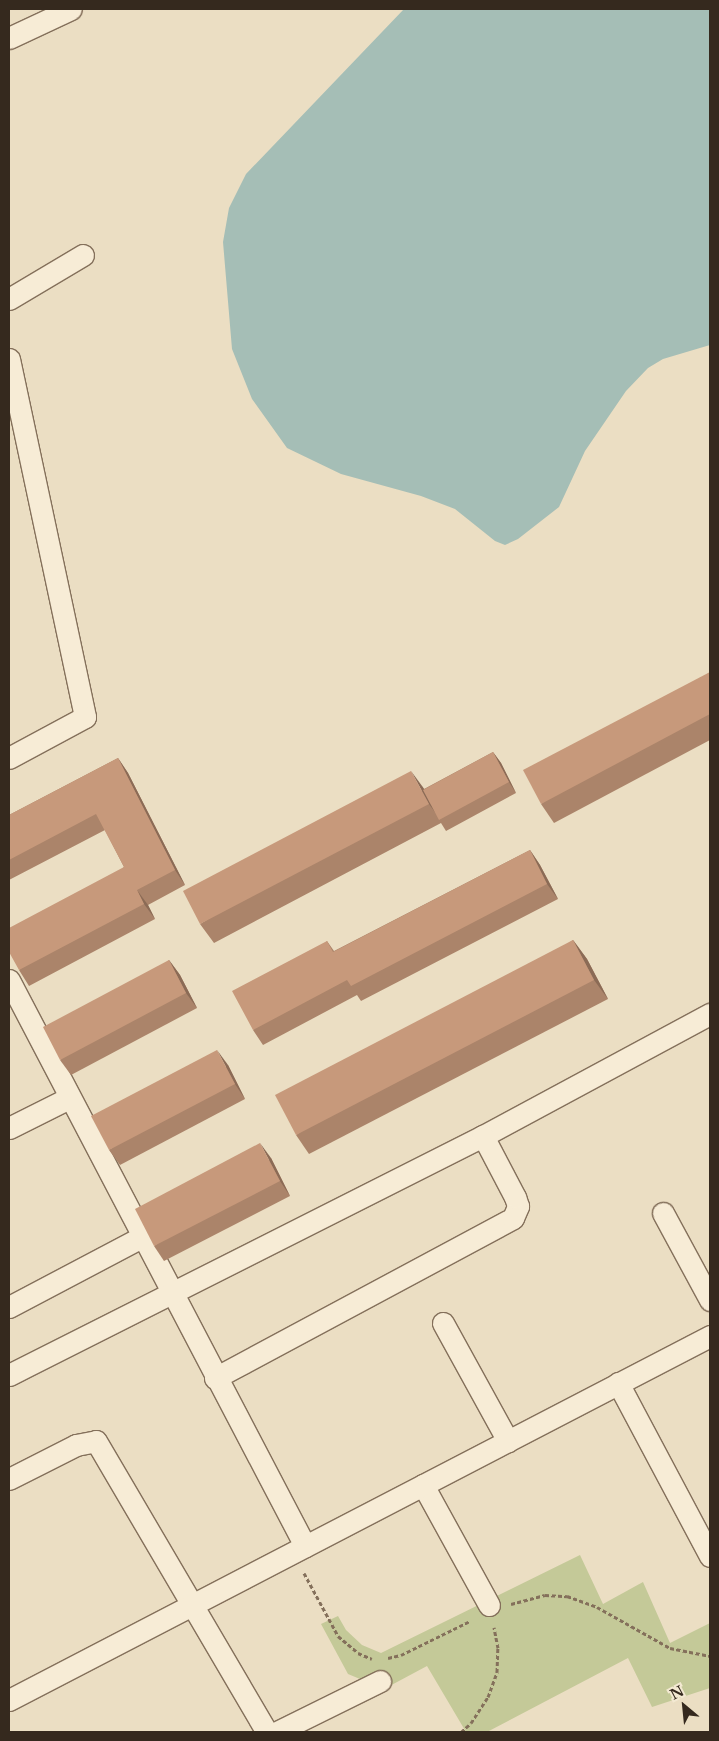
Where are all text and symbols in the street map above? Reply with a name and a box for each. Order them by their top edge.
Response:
north arrow [659,1681,709,1731]
text: N [667,1682,687,1704]

